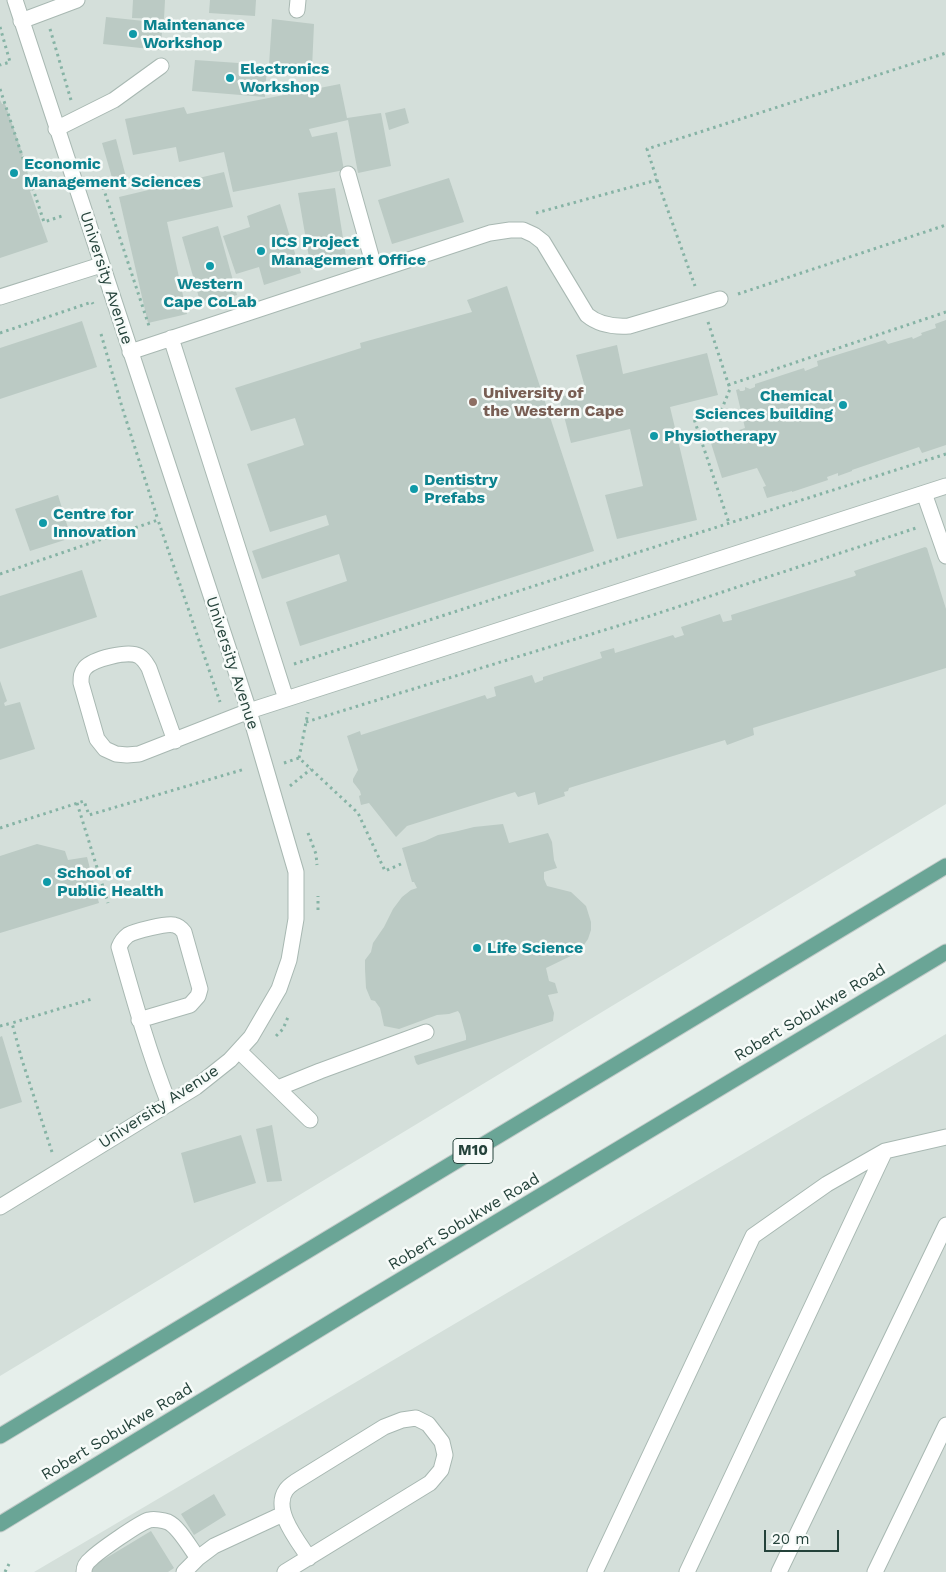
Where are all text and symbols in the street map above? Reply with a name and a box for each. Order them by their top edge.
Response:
place label: Maintenance Workshop [143,15,245,53]
marker: Maintenance Workshop [127,28,139,40]
place label: Electronics Workshop [240,59,329,97]
marker: Electronics Workshop [224,72,236,84]
place label: Economic Management Sciences [24,154,201,192]
marker: Economic Management Sciences [8,167,20,179]
street label: University Avenue [75,209,137,347]
place label: ICS Project Management Office [271,232,426,270]
marker: ICS Project Management Office [255,245,267,257]
marker: Western Cape CoLab [204,260,216,272]
place label: Western Cape CoLab [163,274,257,312]
place label: University of the Western Cape [483,383,624,421]
place label: Chemical Sciences building [695,386,833,424]
marker: University of the Western Cape [467,396,479,408]
marker: Chemical Sciences building [837,399,849,411]
place label: Physiotherapy [664,426,777,446]
marker: Physiotherapy [648,430,660,442]
place label: Dentistry Prefabs [424,470,498,508]
marker: Dentistry Prefabs [408,483,420,495]
place label: Centre for Innovation [53,504,136,542]
marker: Centre for Innovation [37,517,49,529]
street label: University Avenue [201,594,263,732]
place label: School of Public Health [57,863,164,901]
marker: School of Public Health [41,876,53,888]
place label: Life Science [487,938,583,958]
marker: Life Science [471,942,483,954]
street label: Robert Sobukwe Road [731,960,889,1066]
street label: University Avenue [96,1061,222,1153]
road number: M10 [453,1138,493,1164]
street label: Robert Sobukwe Road [385,1169,543,1275]
street label: Robert Sobukwe Road [38,1379,196,1485]
scale bar [766,1520,841,1552]
text: 20 m [772,1530,810,1548]

